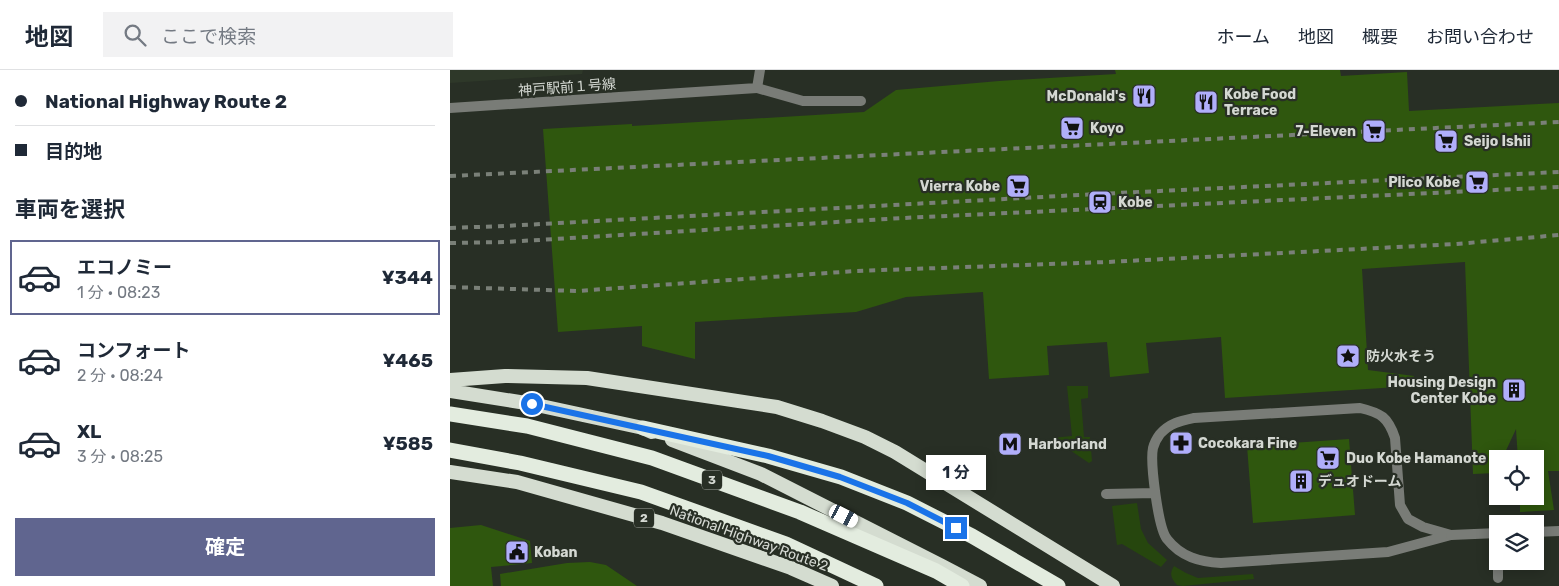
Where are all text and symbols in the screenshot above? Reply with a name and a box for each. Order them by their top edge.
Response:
search box [103,12,453,57]
icon: search [121,21,149,49]
text: 地図 [25,23,73,51]
text: ここで検索 [161,25,256,48]
text: ホーム [1217,26,1270,48]
text: 地図 [1298,26,1334,48]
text: 概要 [1362,26,1398,48]
text: お問い合わせ [1426,26,1534,48]
street label: 神戸駅前１号線 [518,76,617,99]
restaurant icon: McDonald's [1131,83,1157,109]
place label: Kobe Food Terrace [1224,86,1296,119]
place label: McDonald's [1047,88,1126,105]
restaurant icon: Kobe Food Terrace [1193,89,1219,115]
text: National Highway Route 2 [45,90,287,113]
supermarket icon: Koyo [1059,115,1085,141]
supermarket icon: 7-Eleven [1361,118,1387,144]
place label: Koyo [1090,120,1124,137]
place label: 7-Eleven [1295,123,1356,140]
supermarket icon: Seijo Ishii [1433,128,1459,154]
place label: Seijo Ishii [1464,133,1531,150]
text: 目的地 [45,140,102,163]
supermarket icon: Plico Kobe [1464,169,1490,195]
supermarket icon: Vierra Kobe [1005,173,1031,199]
place label: Plico Kobe [1388,174,1460,191]
place label: Vierra Kobe [920,178,1000,195]
station icon: Kobe [1087,189,1113,215]
place label: Kobe [1118,194,1153,211]
text: 車両を選択 [15,196,125,223]
icon: car [17,255,62,300]
text: エコノミー [77,256,172,279]
text: ¥344 [381,266,433,289]
text: 1 分 · 08:23 [77,283,160,302]
icon: car [17,338,62,383]
text: コンフォート [77,339,190,362]
place icon: 防火水そう [1335,343,1361,369]
place label: 防火水そう [1366,348,1436,365]
text: ¥465 [382,349,433,372]
text: 2 分 · 08:24 [77,366,163,385]
place label: Housing Design Center Kobe [1387,374,1496,407]
building icon: Housing Design Center Kobe [1501,377,1527,403]
route start [521,393,543,415]
text: XL [77,420,101,443]
icon: car [17,421,62,466]
pharmacy icon: Cocokara Fine [1168,430,1194,456]
metro station icon: Harborland [997,431,1023,457]
text: ¥585 [382,432,433,455]
place label: Cocokara Fine [1198,435,1297,452]
place label: Harborland [1028,436,1107,453]
supermarket icon: Duo Kobe Hamanote [1315,445,1341,471]
text: 3 分 · 08:25 [77,447,163,466]
place label: Duo Kobe Hamanote [1346,450,1486,467]
map controls [1489,450,1544,570]
button: locate [1489,450,1544,505]
callout: 1 分 [926,456,986,490]
text: 1 分 [942,463,970,482]
building icon: デュオドーム [1288,468,1314,494]
road number: 3 [702,470,722,490]
place label: デュオドーム [1318,473,1402,490]
street label: National Highway Route 2 [667,502,830,575]
car [827,503,860,529]
road number: 2 [634,508,654,528]
button: layers [1489,515,1544,570]
route end [945,517,967,539]
button: 確定 [15,518,435,576]
public building icon: Koban [504,539,530,565]
place label: Koban [534,544,578,561]

